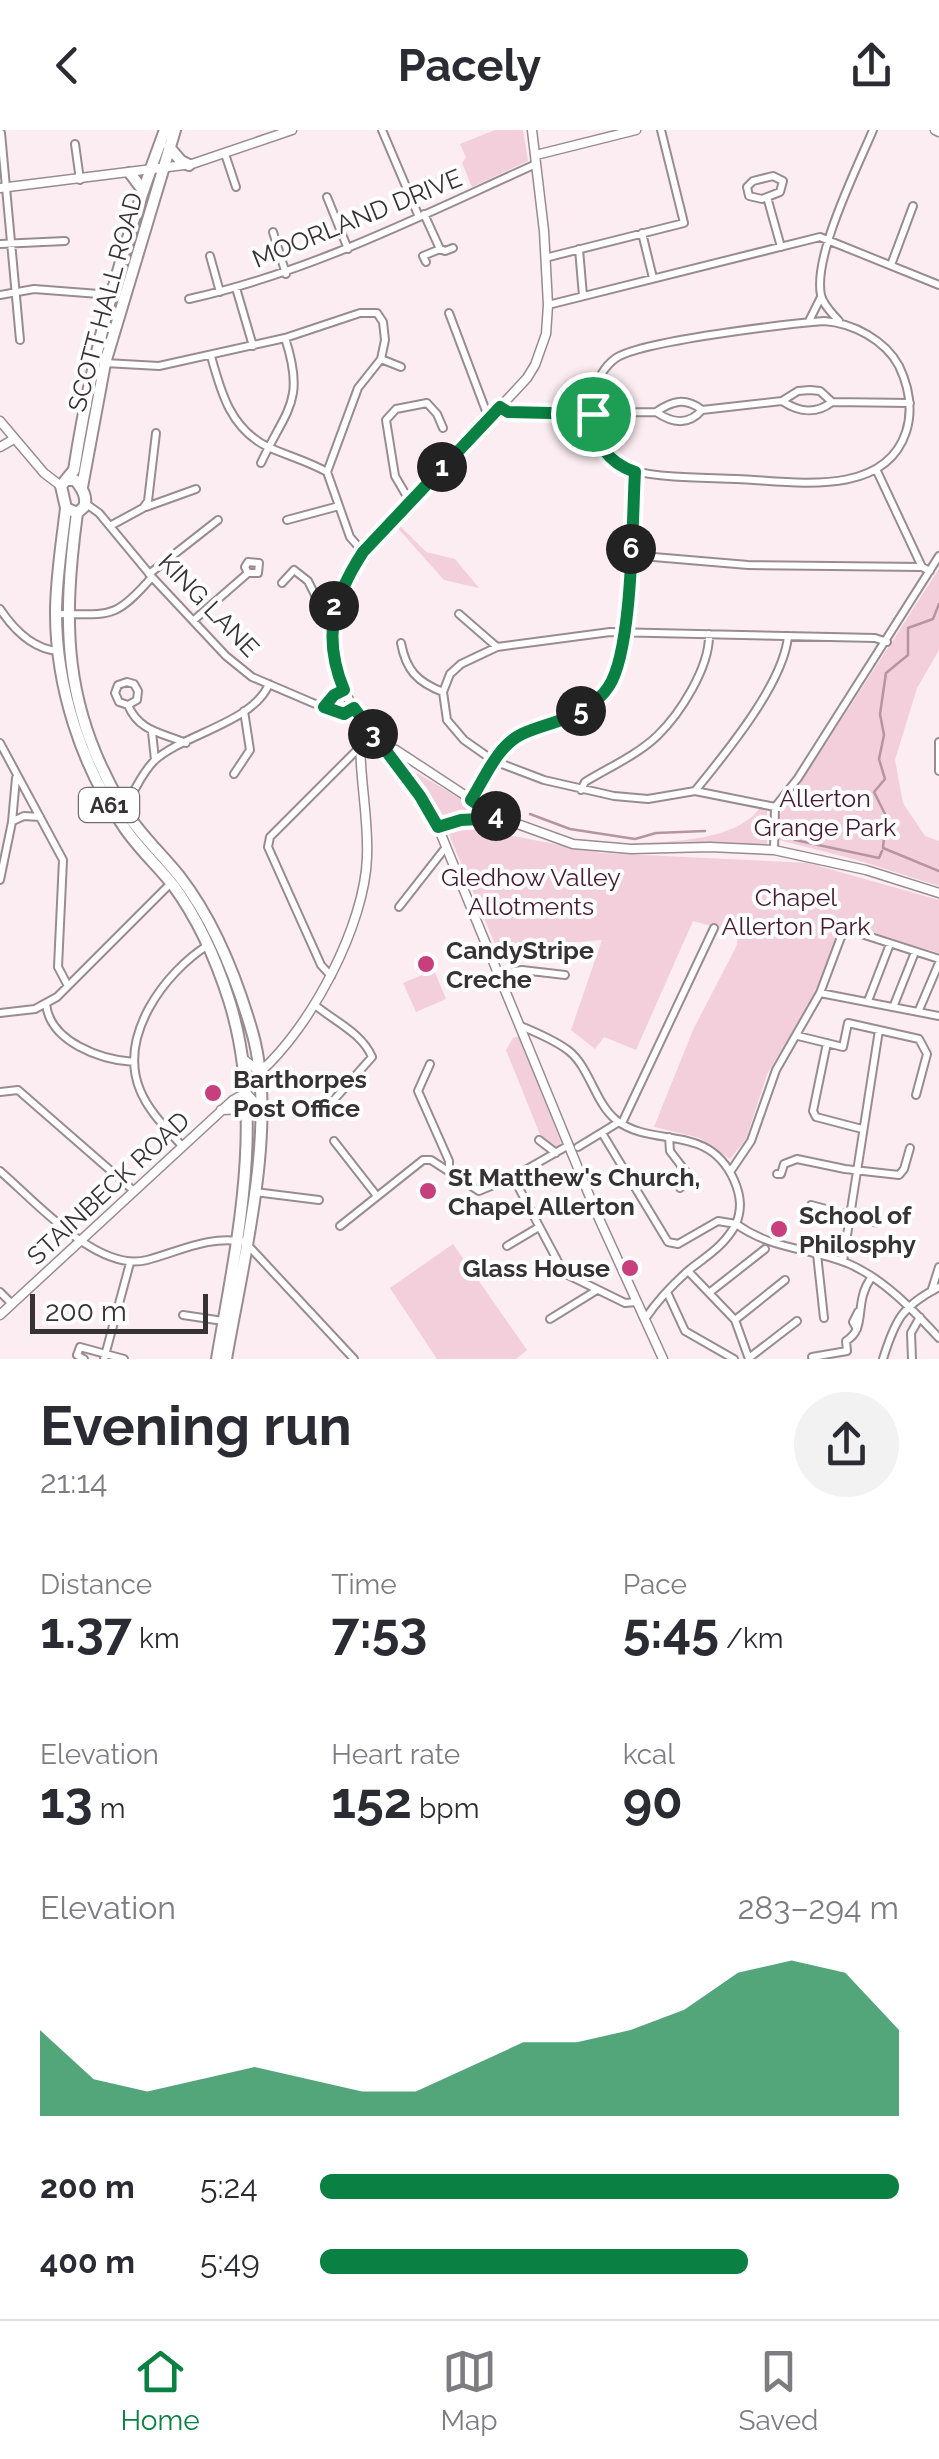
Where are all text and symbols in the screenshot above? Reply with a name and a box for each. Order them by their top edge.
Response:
icon: back [40,38,95,93]
icon: share [844,38,899,93]
text: Pacely [398,39,541,92]
street label: MOORLAND DRIVE [248,162,466,274]
street label: SCOTT HALL ROAD [61,189,149,415]
pin [551,372,636,457]
icon: arrive [566,387,621,442]
pin: 1 [417,442,467,492]
text: 1 [435,450,449,483]
pin: 6 [606,524,656,574]
text: 6 [623,532,640,565]
street label: KING LANE [152,547,266,663]
pin: 2 [309,581,359,631]
text: 2 [326,589,342,622]
pin: 5 [556,686,606,736]
text: 5 [573,694,589,727]
pin: 3 [348,709,398,759]
text: 3 [365,717,381,750]
park label: Allerton Grange Park [754,783,897,842]
road number: A61 [79,788,139,822]
pin: 4 [471,791,521,841]
text: 4 [488,799,504,832]
park label: Gledhow Valley Allotments [441,862,621,921]
park label: Chapel Allerton Park [722,882,871,941]
place label: CandyStripe Creche [446,935,594,994]
marker: CandyStripe Creche [415,953,437,975]
place label: Barthorpes Post Office [233,1064,367,1123]
marker: Barthorpes Post Office [202,1082,224,1104]
street label: STAINBECK ROAD [21,1105,195,1271]
place label: St Matthew's Church, Chapel Allerton [448,1162,700,1221]
marker: St Matthew's Church, Chapel Allerton [417,1180,439,1202]
place label: School of Philosphy [799,1200,916,1259]
marker: School of Philosphy [768,1218,790,1240]
place label: Glass House [463,1253,610,1283]
marker: Glass House [619,1257,641,1279]
scale bar [30,1289,208,1334]
text: 200 m [45,1295,127,1328]
button: share [794,1392,899,1497]
text: Evening run [40,1393,352,1458]
text: 21:14 [40,1463,108,1500]
text: Distance [40,1568,152,1601]
text: Time [331,1568,397,1601]
text: Pace [623,1568,687,1601]
text: 1.37 [40,1601,132,1660]
text: 7:53 [331,1601,427,1660]
text: 5:45 [623,1601,719,1660]
text: km [132,1622,180,1655]
text: /km [719,1622,784,1655]
text: Elevation [40,1738,159,1771]
text: Heart rate [331,1738,460,1771]
text: kcal [623,1738,675,1771]
text: 13 [40,1771,93,1830]
text: 152 [331,1771,412,1830]
text: 90 [623,1771,683,1830]
text: m [93,1792,125,1825]
text: bpm [412,1792,479,1825]
text: Elevation [40,1889,176,1926]
text: 283–294 m [738,1889,899,1926]
text: 200 m [40,2168,135,2205]
text: 5:24 [200,2168,258,2205]
text: 400 m [40,2243,135,2280]
text: 5:49 [200,2243,260,2280]
tab: Home [120,2344,200,2437]
tab: Map [441,2344,498,2437]
tab: Saved [738,2344,819,2437]

